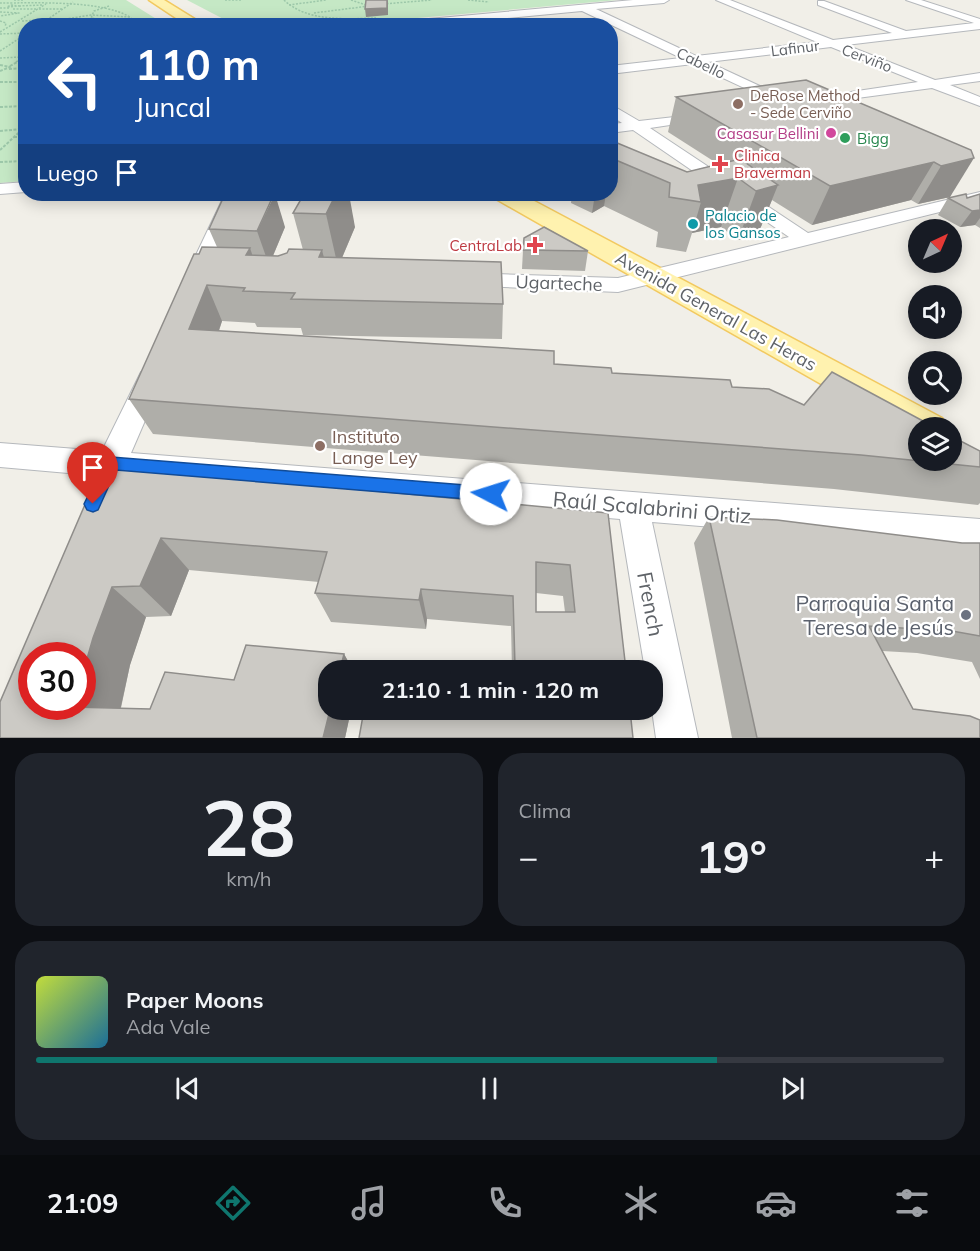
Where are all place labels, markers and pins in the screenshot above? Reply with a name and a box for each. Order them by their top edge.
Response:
place label: DeRose Method - Sede Cerviño [750,86,860,122]
marker: DeRose Method - Sede Cerviño [731,97,745,111]
place label: Casasur Bellini [717,124,819,143]
marker: Casasur Bellini [824,126,838,140]
place label: Bigg [857,129,889,148]
marker: Bigg [838,131,852,145]
place label: Clinica Braverman [734,146,811,182]
marker: Clinica Braverman [711,155,729,173]
place label: Palacio de los Gansos [705,206,781,242]
marker: Palacio de los Gansos [686,217,700,231]
place label: CentraLab [450,236,522,255]
marker: CentraLab [526,236,544,254]
place label: Instituto Lange Ley [332,425,418,469]
marker: Instituto Lange Ley [313,439,327,453]
pin [67,442,118,504]
place label: Parroquia Santa Teresa de Jesús [795,590,954,640]
marker: Parroquia Santa Teresa de Jesús [959,608,973,622]

